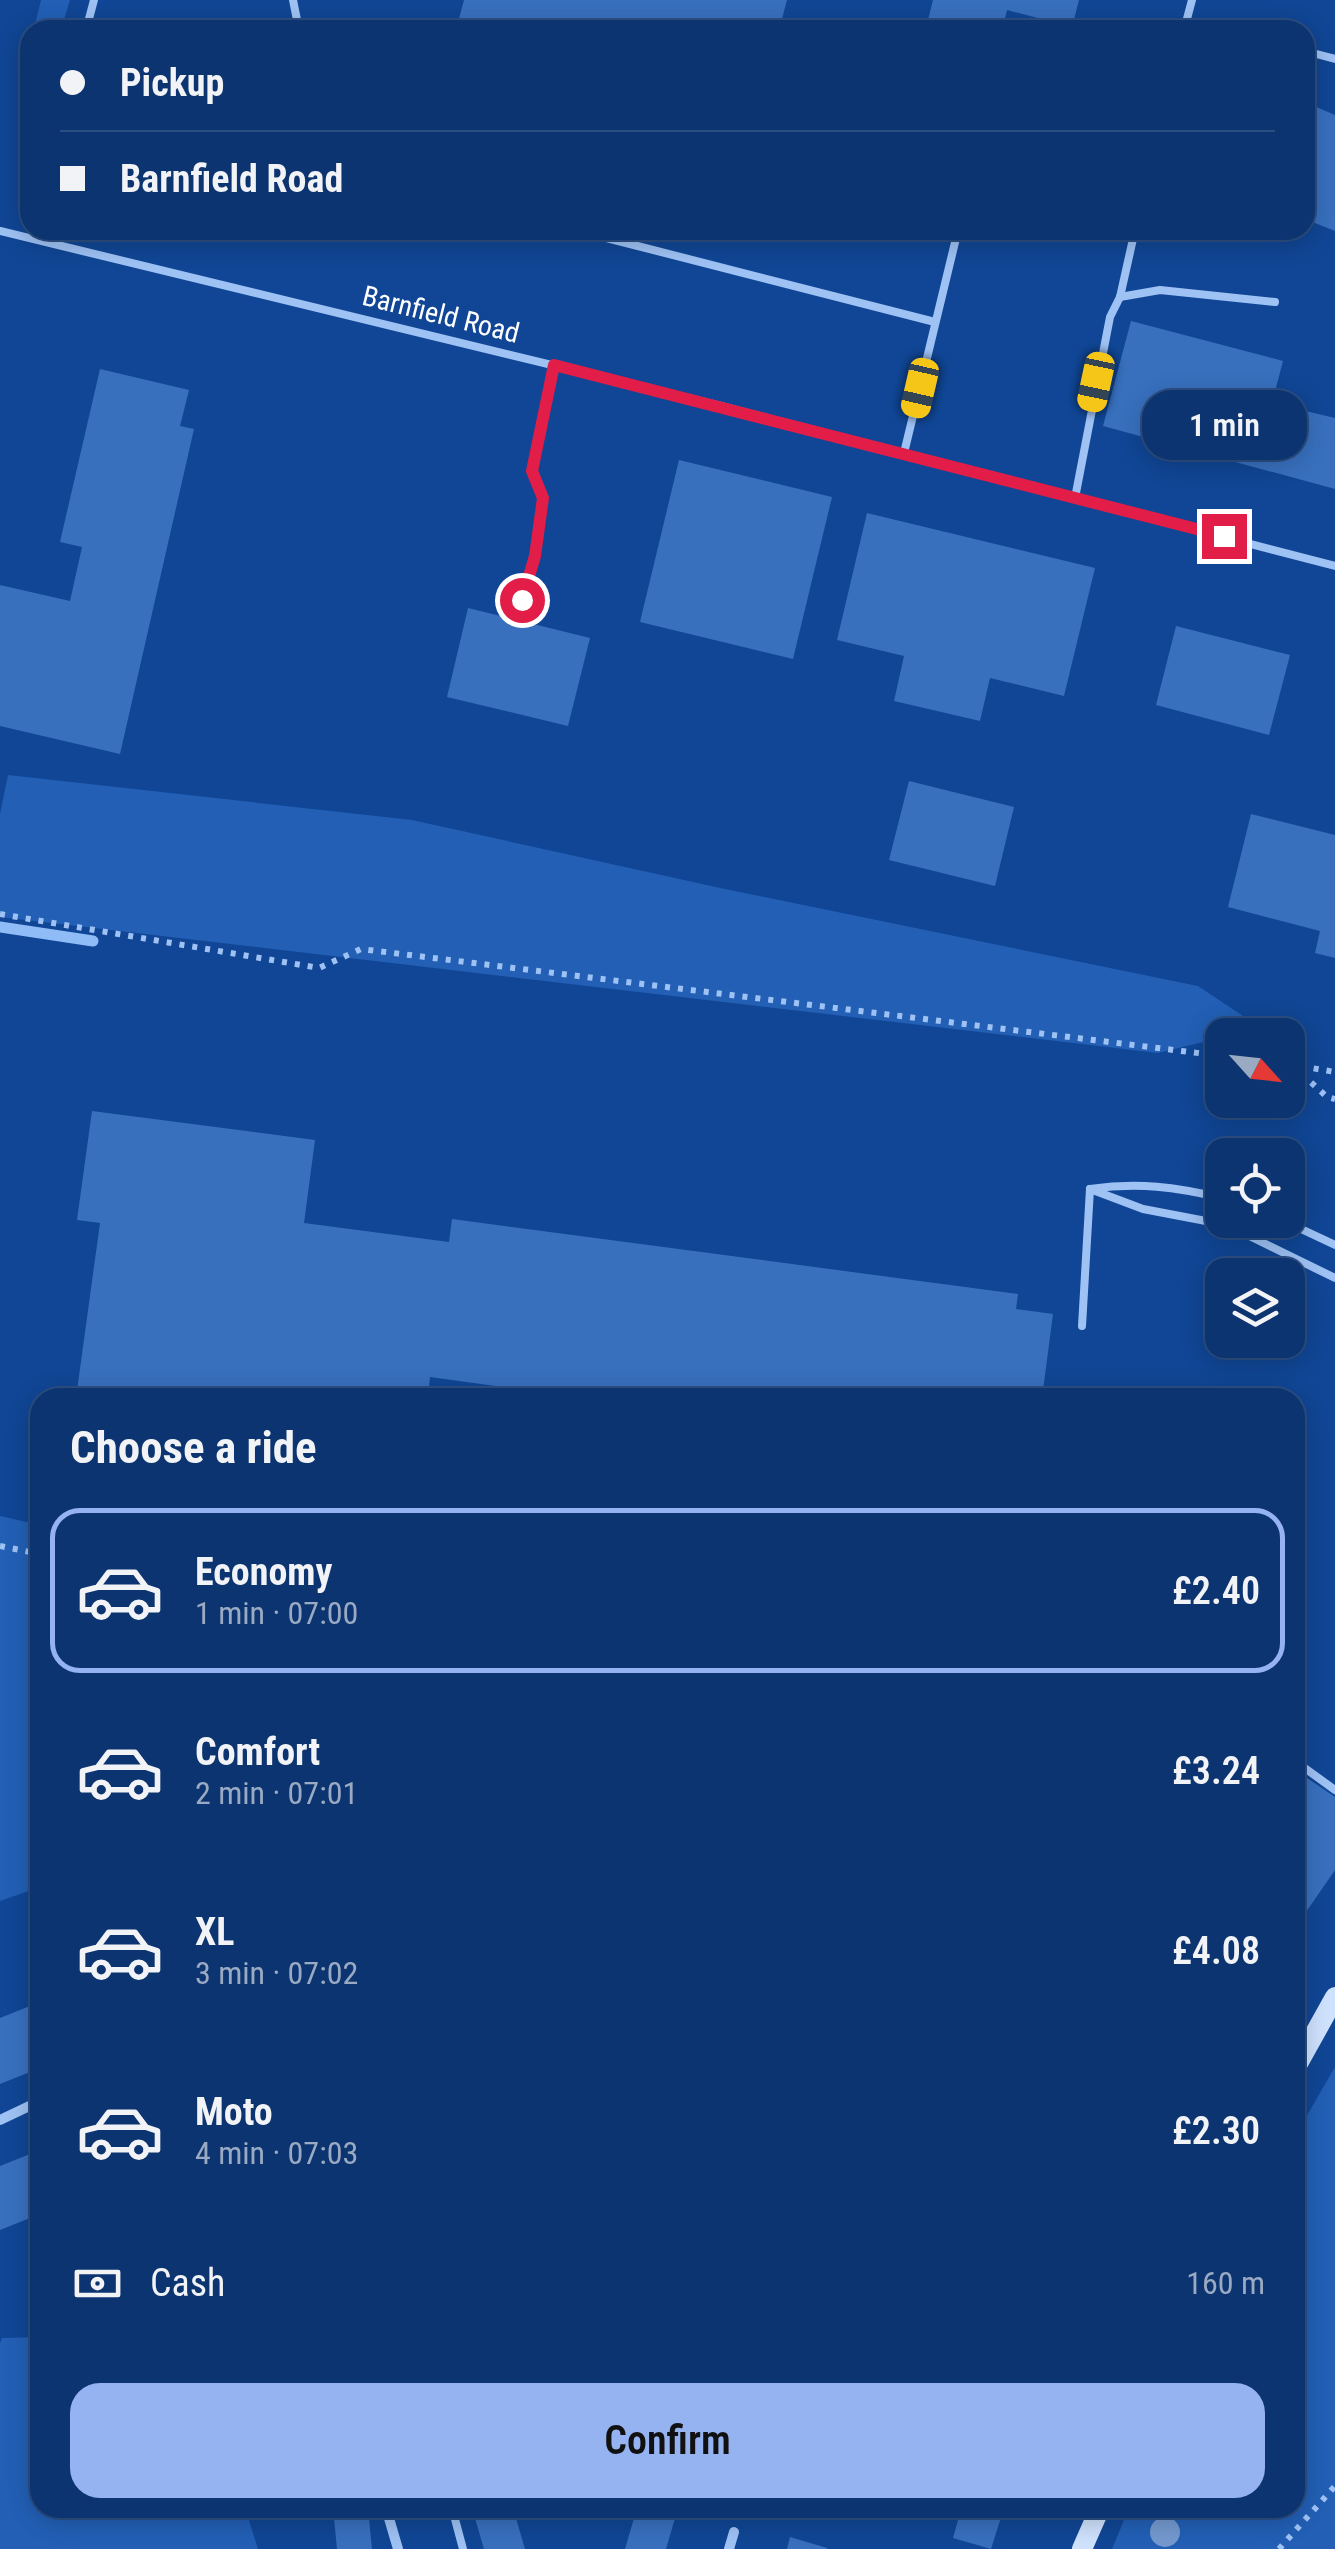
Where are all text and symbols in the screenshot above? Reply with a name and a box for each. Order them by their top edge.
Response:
text: Pickup [120,61,224,105]
text: Barnfield Road [120,157,343,201]
street label: Barnfield Road [359,279,523,350]
car [1075,350,1117,414]
car [899,355,941,421]
callout: 1 min [1142,391,1306,461]
text: 1 min [1189,406,1260,444]
route end [1202,514,1247,559]
route start [500,578,545,623]
north arrow [1205,1018,1305,1118]
map controls [1205,1018,1305,1358]
button: locate [1205,1138,1305,1238]
button: layers [1205,1258,1305,1358]
text: Choose a ride [70,1421,317,1474]
icon: car [75,1546,165,1636]
text: Economy [195,1550,332,1594]
text: £2.40 [1172,1569,1260,1613]
text: 1 min · 07:00 [195,1594,358,1632]
icon: car [75,1726,165,1816]
text: Comfort [195,1730,320,1774]
text: £3.24 [1172,1749,1260,1793]
text: 2 min · 07:01 [195,1774,358,1812]
icon: car [75,1906,165,1996]
text: XL [195,1910,234,1954]
text: £4.08 [1172,1929,1260,1973]
text: 3 min · 07:02 [195,1954,358,1992]
icon: car [75,2086,165,2176]
text: Moto [195,2090,273,2134]
text: £2.30 [1172,2109,1260,2153]
text: 4 min · 07:03 [195,2134,358,2172]
icon: cash [70,2256,125,2311]
text: Cash [150,2261,225,2305]
text: 160 m [1186,2264,1265,2302]
button: Confirm [70,2383,1265,2498]

